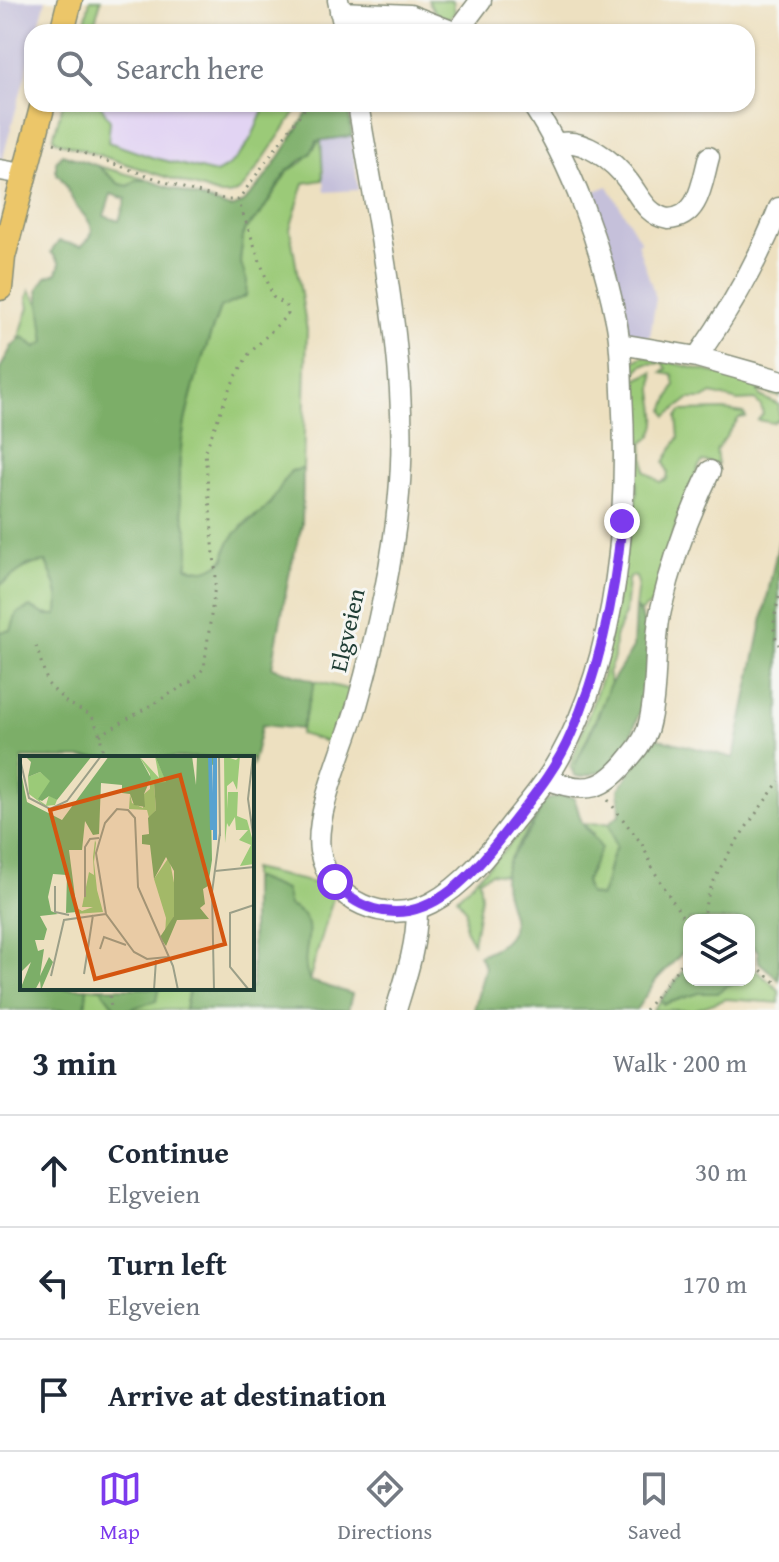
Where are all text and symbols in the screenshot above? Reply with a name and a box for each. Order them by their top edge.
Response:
search box [24,24,755,112]
icon: search [52,46,96,90]
text: Search here [116,46,264,90]
route end [604,503,640,539]
street label: Elgveien [320,584,374,675]
inset map [20,756,254,990]
route start [317,864,353,900]
map controls [683,914,755,986]
button: layers [683,914,755,986]
text: 3 min [32,1038,117,1087]
text: Walk · 200 m [613,1043,747,1082]
text: Continue [108,1130,229,1174]
icon: ahead [32,1149,76,1193]
text: 30 m [695,1152,747,1191]
text: Elgveien [108,1174,200,1213]
text: Turn left [108,1242,227,1286]
icon: left [32,1261,76,1305]
text: 170 m [682,1264,747,1303]
text: Elgveien [108,1286,200,1325]
icon: arrive [32,1373,76,1417]
text: Arrive at destination [108,1373,386,1417]
tab: Map [98,1467,142,1547]
tab: Directions [338,1467,432,1547]
tab: Saved [628,1467,681,1547]

